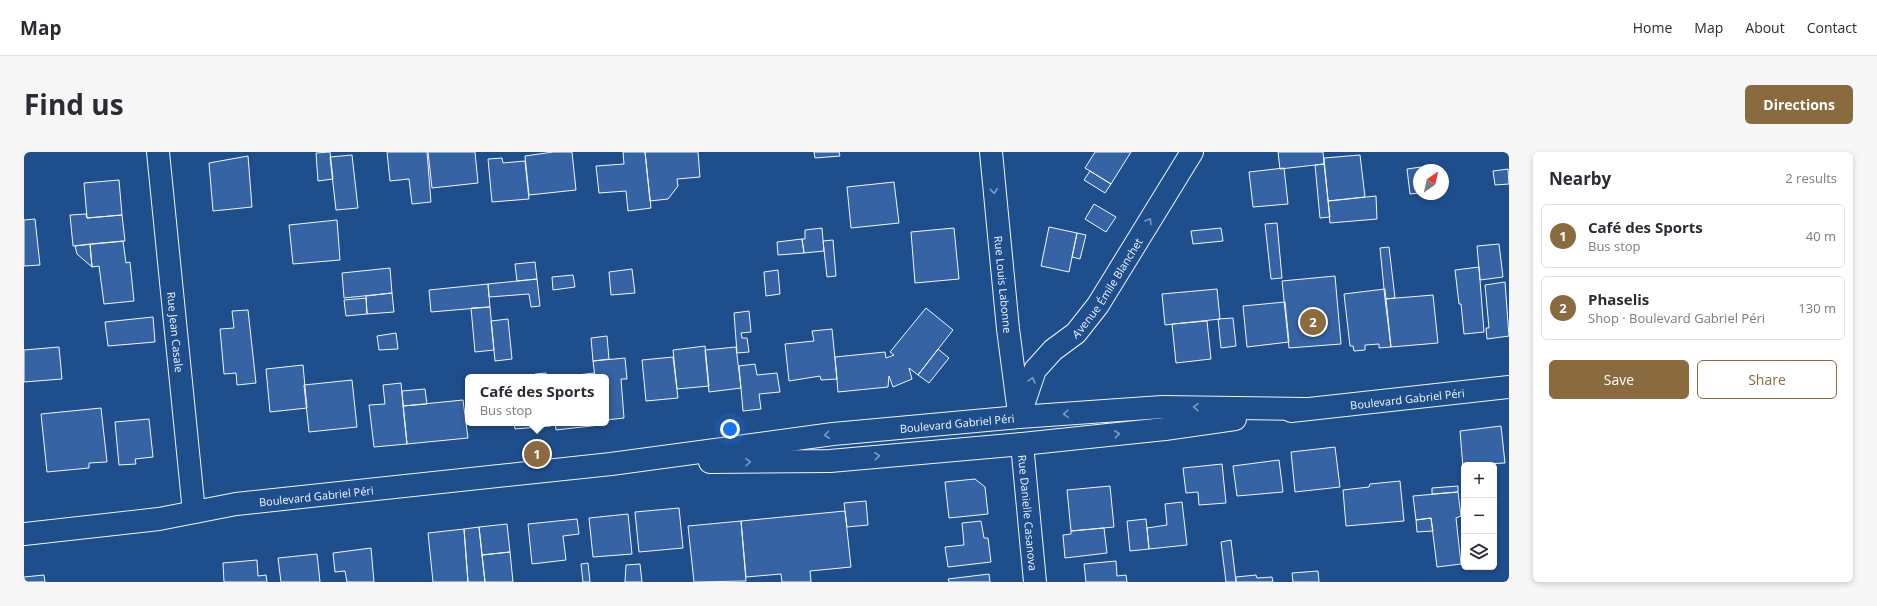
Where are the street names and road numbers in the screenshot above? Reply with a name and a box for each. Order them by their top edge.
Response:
street label: Rue Louis Labonne [992,235,1016,334]
street label: Avenue Émile Blanchet [1069,235,1145,341]
street label: Rue Jean Casale [165,291,187,373]
street label: Boulevard Gabriel Péri [1349,384,1465,412]
street label: Boulevard Gabriel Péri [899,410,1015,435]
street label: Rue Danielle Casanova [1016,454,1041,571]
street label: Boulevard Gabriel Péri [258,482,374,509]

